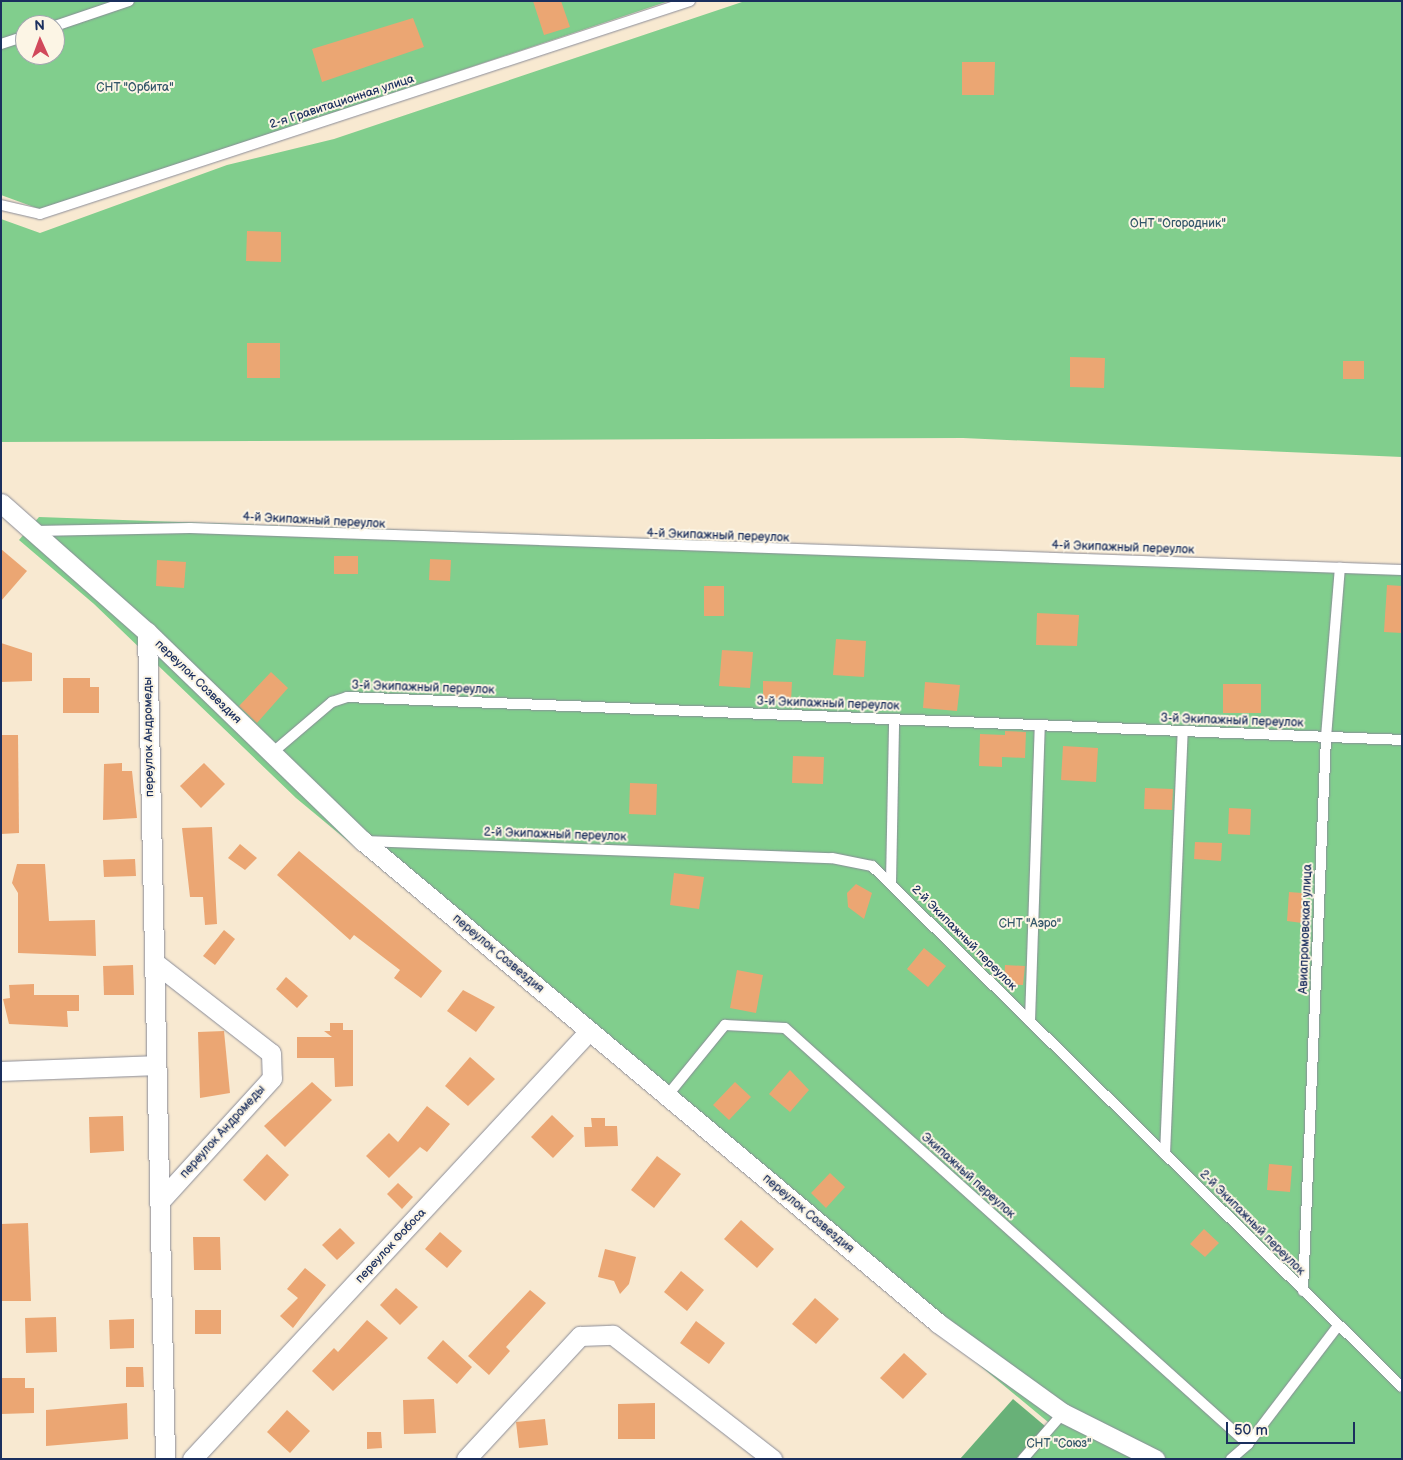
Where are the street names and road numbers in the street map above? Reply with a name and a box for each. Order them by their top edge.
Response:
street label: 2-я Гравитационная улица [268,72,416,132]
street label: 4-й Экипажный переулок [242,510,386,532]
street label: 4-й Экипажный переулок [646,526,790,546]
street label: 4-й Экипажный переулок [1051,538,1195,558]
street label: переулок Созвездия [152,637,244,727]
street label: переулок Андромеды [141,677,157,797]
street label: 3-й Экипажный переулок [351,678,495,698]
street label: 3-й Экипажный переулок [756,694,900,714]
street label: 3-й Экипажный переулок [1160,711,1304,731]
street label: 2-й Экипажный переулок [483,825,627,845]
street label: Авиапромовская улица [1297,864,1315,994]
street label: 2-й Экипажный переулок [908,882,1020,994]
street label: переулок Созвездия [449,912,547,996]
street label: переулок Андромеды [177,1083,269,1181]
street label: Экипажный переулок [918,1130,1018,1222]
street label: 2-й Экипажный переулок [1196,1167,1308,1279]
street label: переулок Созвездия [759,1172,857,1256]
street label: переулок Фобоса [353,1206,429,1286]

